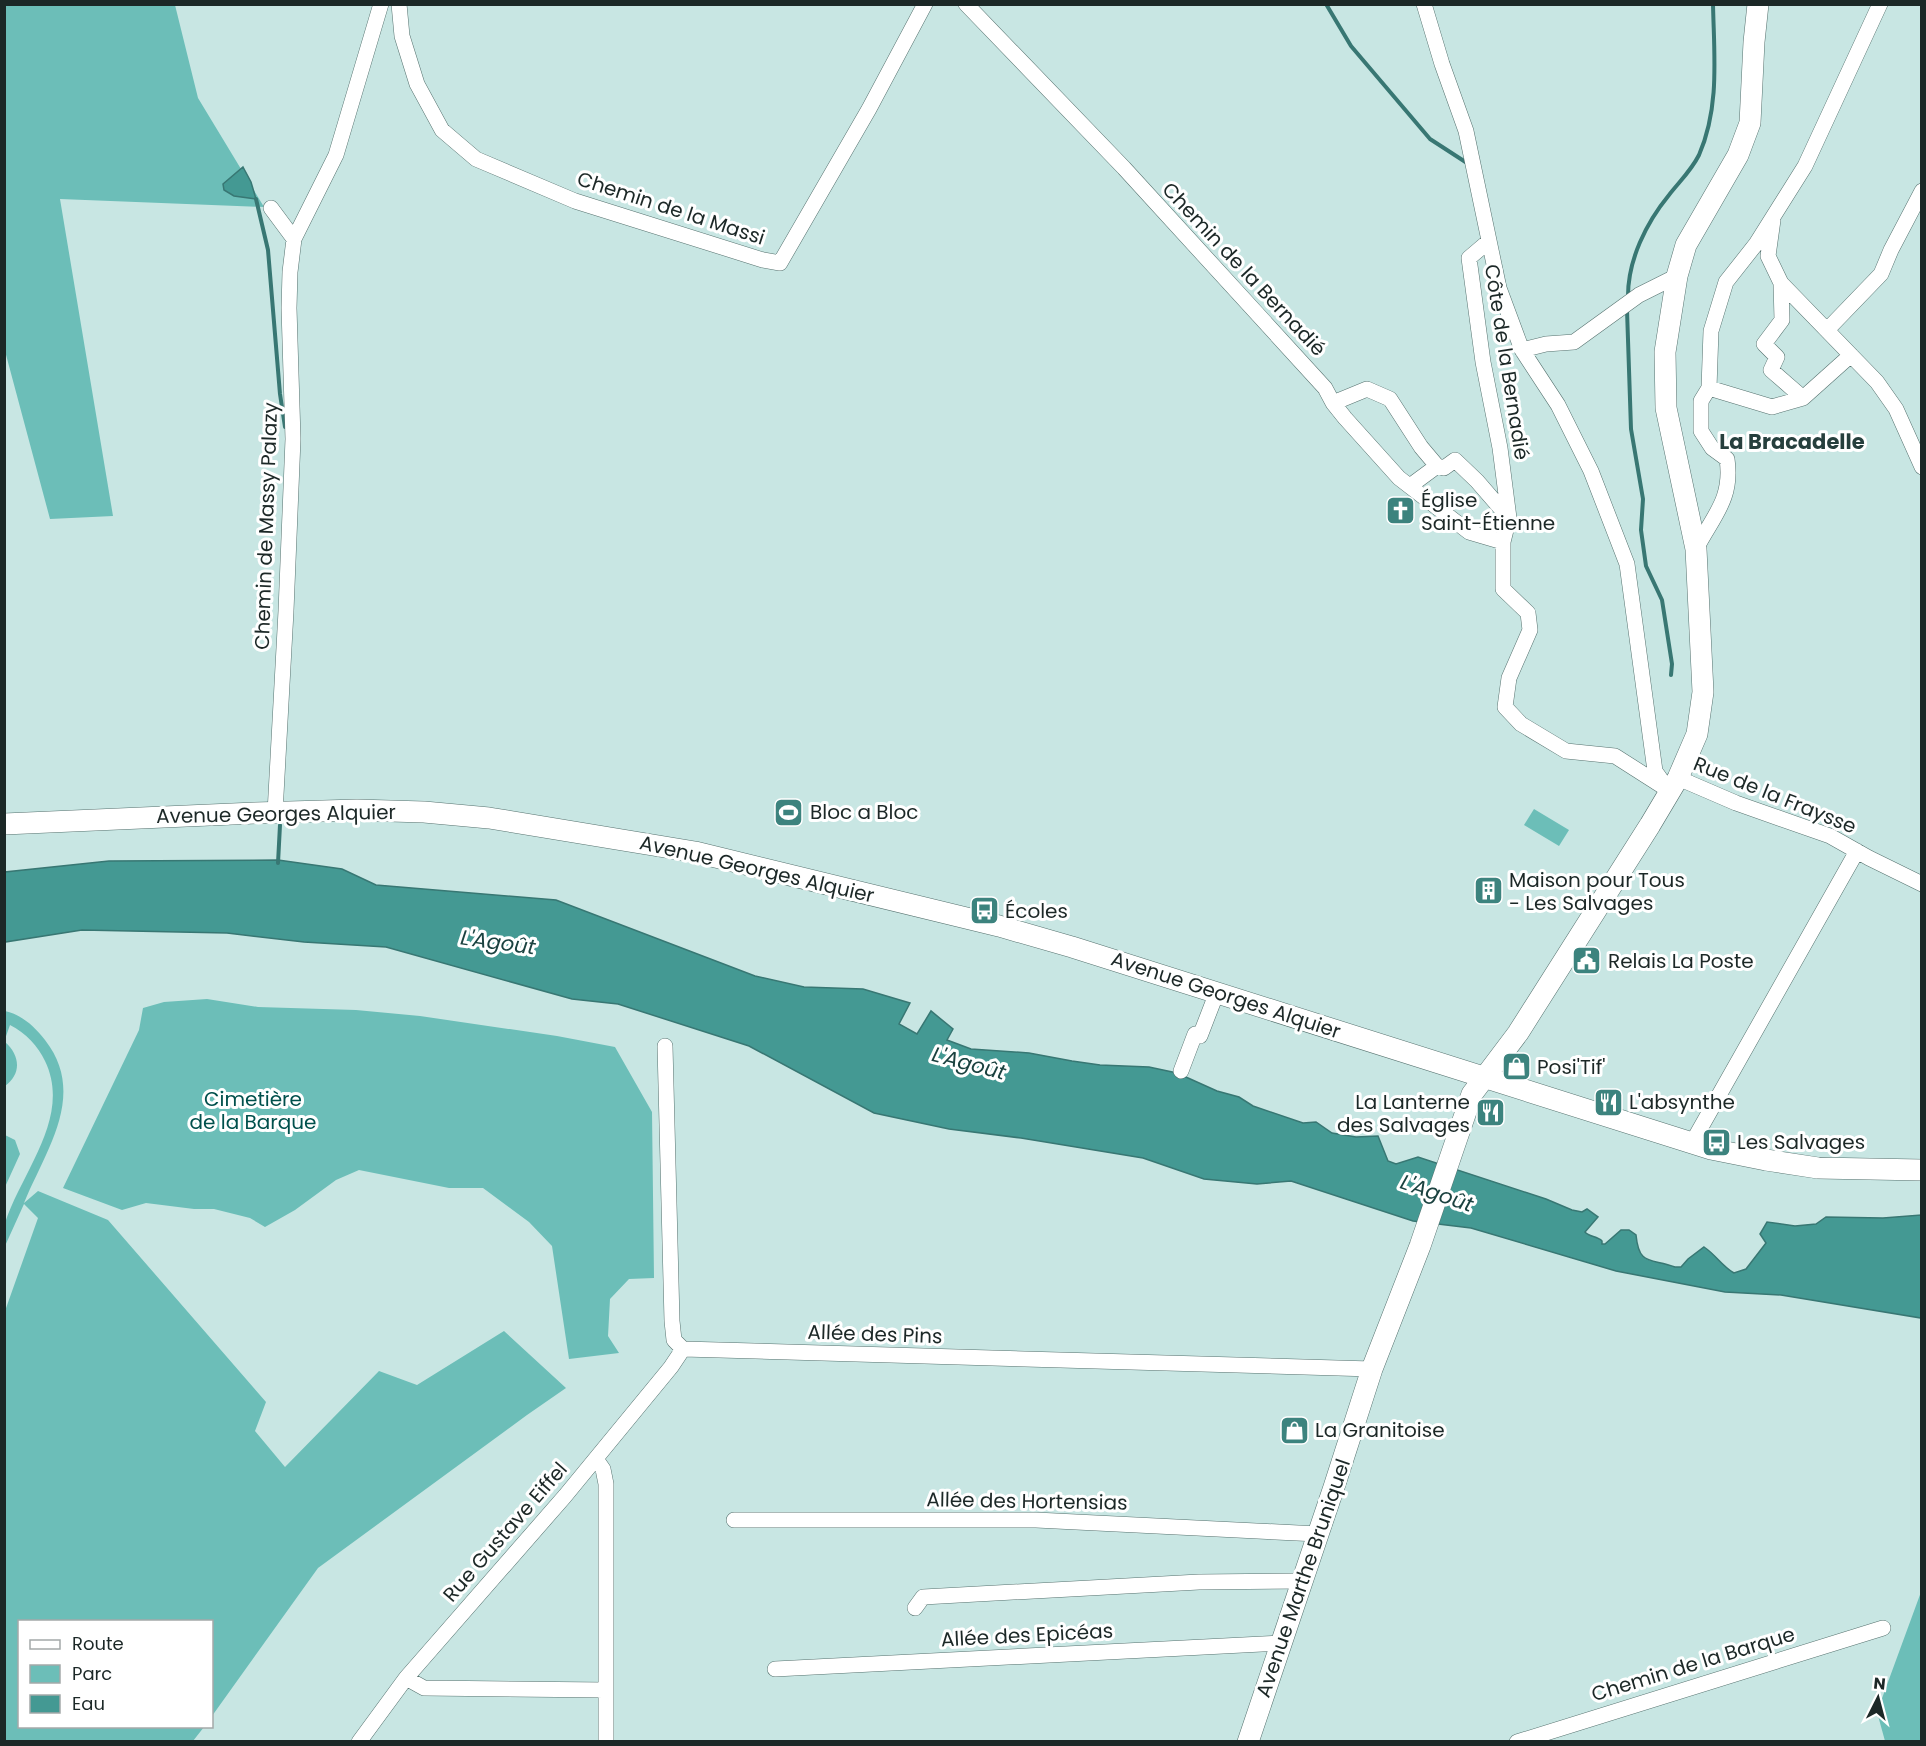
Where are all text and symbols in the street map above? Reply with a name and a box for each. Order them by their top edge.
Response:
street label: Chemin de la Massi [574,164,768,252]
street label: Chemin de la Bernadié [1156,176,1332,362]
street label: Côte de la Bernadié [1478,262,1536,462]
street label: Chemin de Massy Palazy [248,402,284,650]
district label: La Bracadelle [1719,427,1865,456]
place label: Église Saint-Étienne [1421,486,1555,537]
church icon: Église Saint-Étienne [1384,495,1416,527]
street label: Rue de la Fraysse [1689,750,1861,840]
sports icon: Bloc a Bloc [773,796,805,828]
street label: Avenue Georges Alquier [156,798,396,830]
place label: Bloc a Bloc [810,798,918,826]
street label: Avenue Georges Alquier [637,828,877,910]
place label: Maison pour Tous - Les Salvages [1509,866,1685,917]
building icon: Maison pour Tous - Les Salvages [1472,875,1504,907]
bus stop icon: Écoles [968,895,1000,927]
place label: Écoles [1005,897,1068,925]
water label: L'Agoût [459,922,538,962]
street label: Avenue Georges Alquier [1108,945,1344,1045]
public building icon: Relais La Poste [1571,945,1603,977]
place label: Relais La Poste [1608,947,1754,975]
water label: L'Agoût [929,1039,1009,1087]
shop icon: Posi'Tif' [1500,1051,1532,1083]
place label: Posi'Tif' [1537,1053,1605,1081]
park label: Cimetière de la Barque [190,1085,317,1136]
restaurant icon: L'absynthe [1592,1086,1624,1118]
place label: La Lanterne des Salvages [1337,1088,1470,1139]
place label: L'absynthe [1629,1088,1735,1116]
restaurant icon: La Lanterne des Salvages [1475,1097,1507,1129]
bus stop icon: Les Salvages [1700,1126,1732,1158]
place label: Les Salvages [1737,1128,1865,1156]
water label: L'Agoût [1397,1167,1478,1219]
street label: Allée des Pins [807,1318,943,1350]
shop icon: La Granitoise [1278,1414,1310,1446]
place label: La Granitoise [1315,1416,1445,1444]
street label: Avenue Marthe Bruniquel [1249,1455,1357,1701]
street label: Rue Gustave Eiffel [436,1456,574,1608]
street label: Allée des Hortensias [926,1485,1128,1517]
street label: Allée des Epicéas [940,1617,1114,1653]
legend [18,1620,213,1728]
street label: Chemin de la Barque [1588,1620,1798,1708]
text: Route [72,1631,124,1656]
text: Parc [72,1661,112,1686]
north arrow [1848,1668,1908,1728]
text: N [1872,1672,1887,1696]
text: Eau [72,1691,105,1716]

